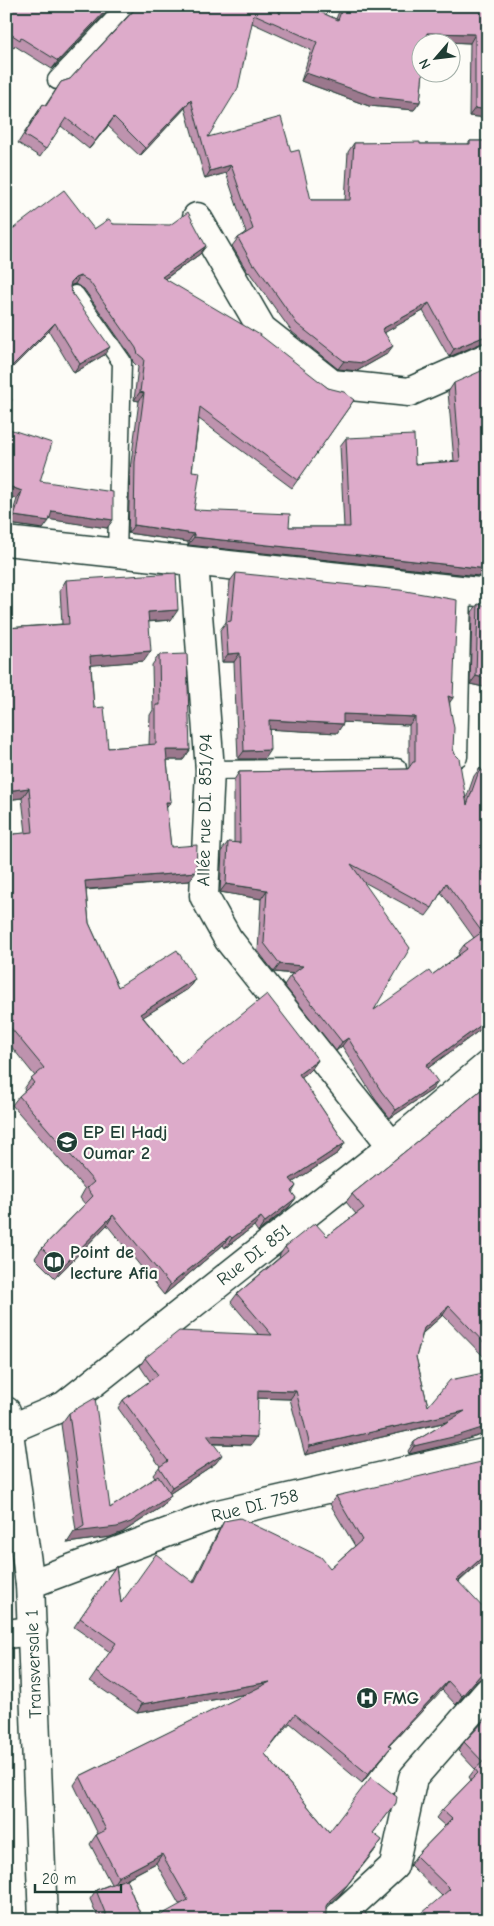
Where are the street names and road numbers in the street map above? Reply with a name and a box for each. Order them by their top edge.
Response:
street label: Allée rue DI. 851/94 [193,733,217,887]
street label: Rue DI. 851 [213,1220,295,1290]
street label: Rue DI. 758 [209,1485,301,1527]
street label: Transversale 1 [22,1609,46,1719]

